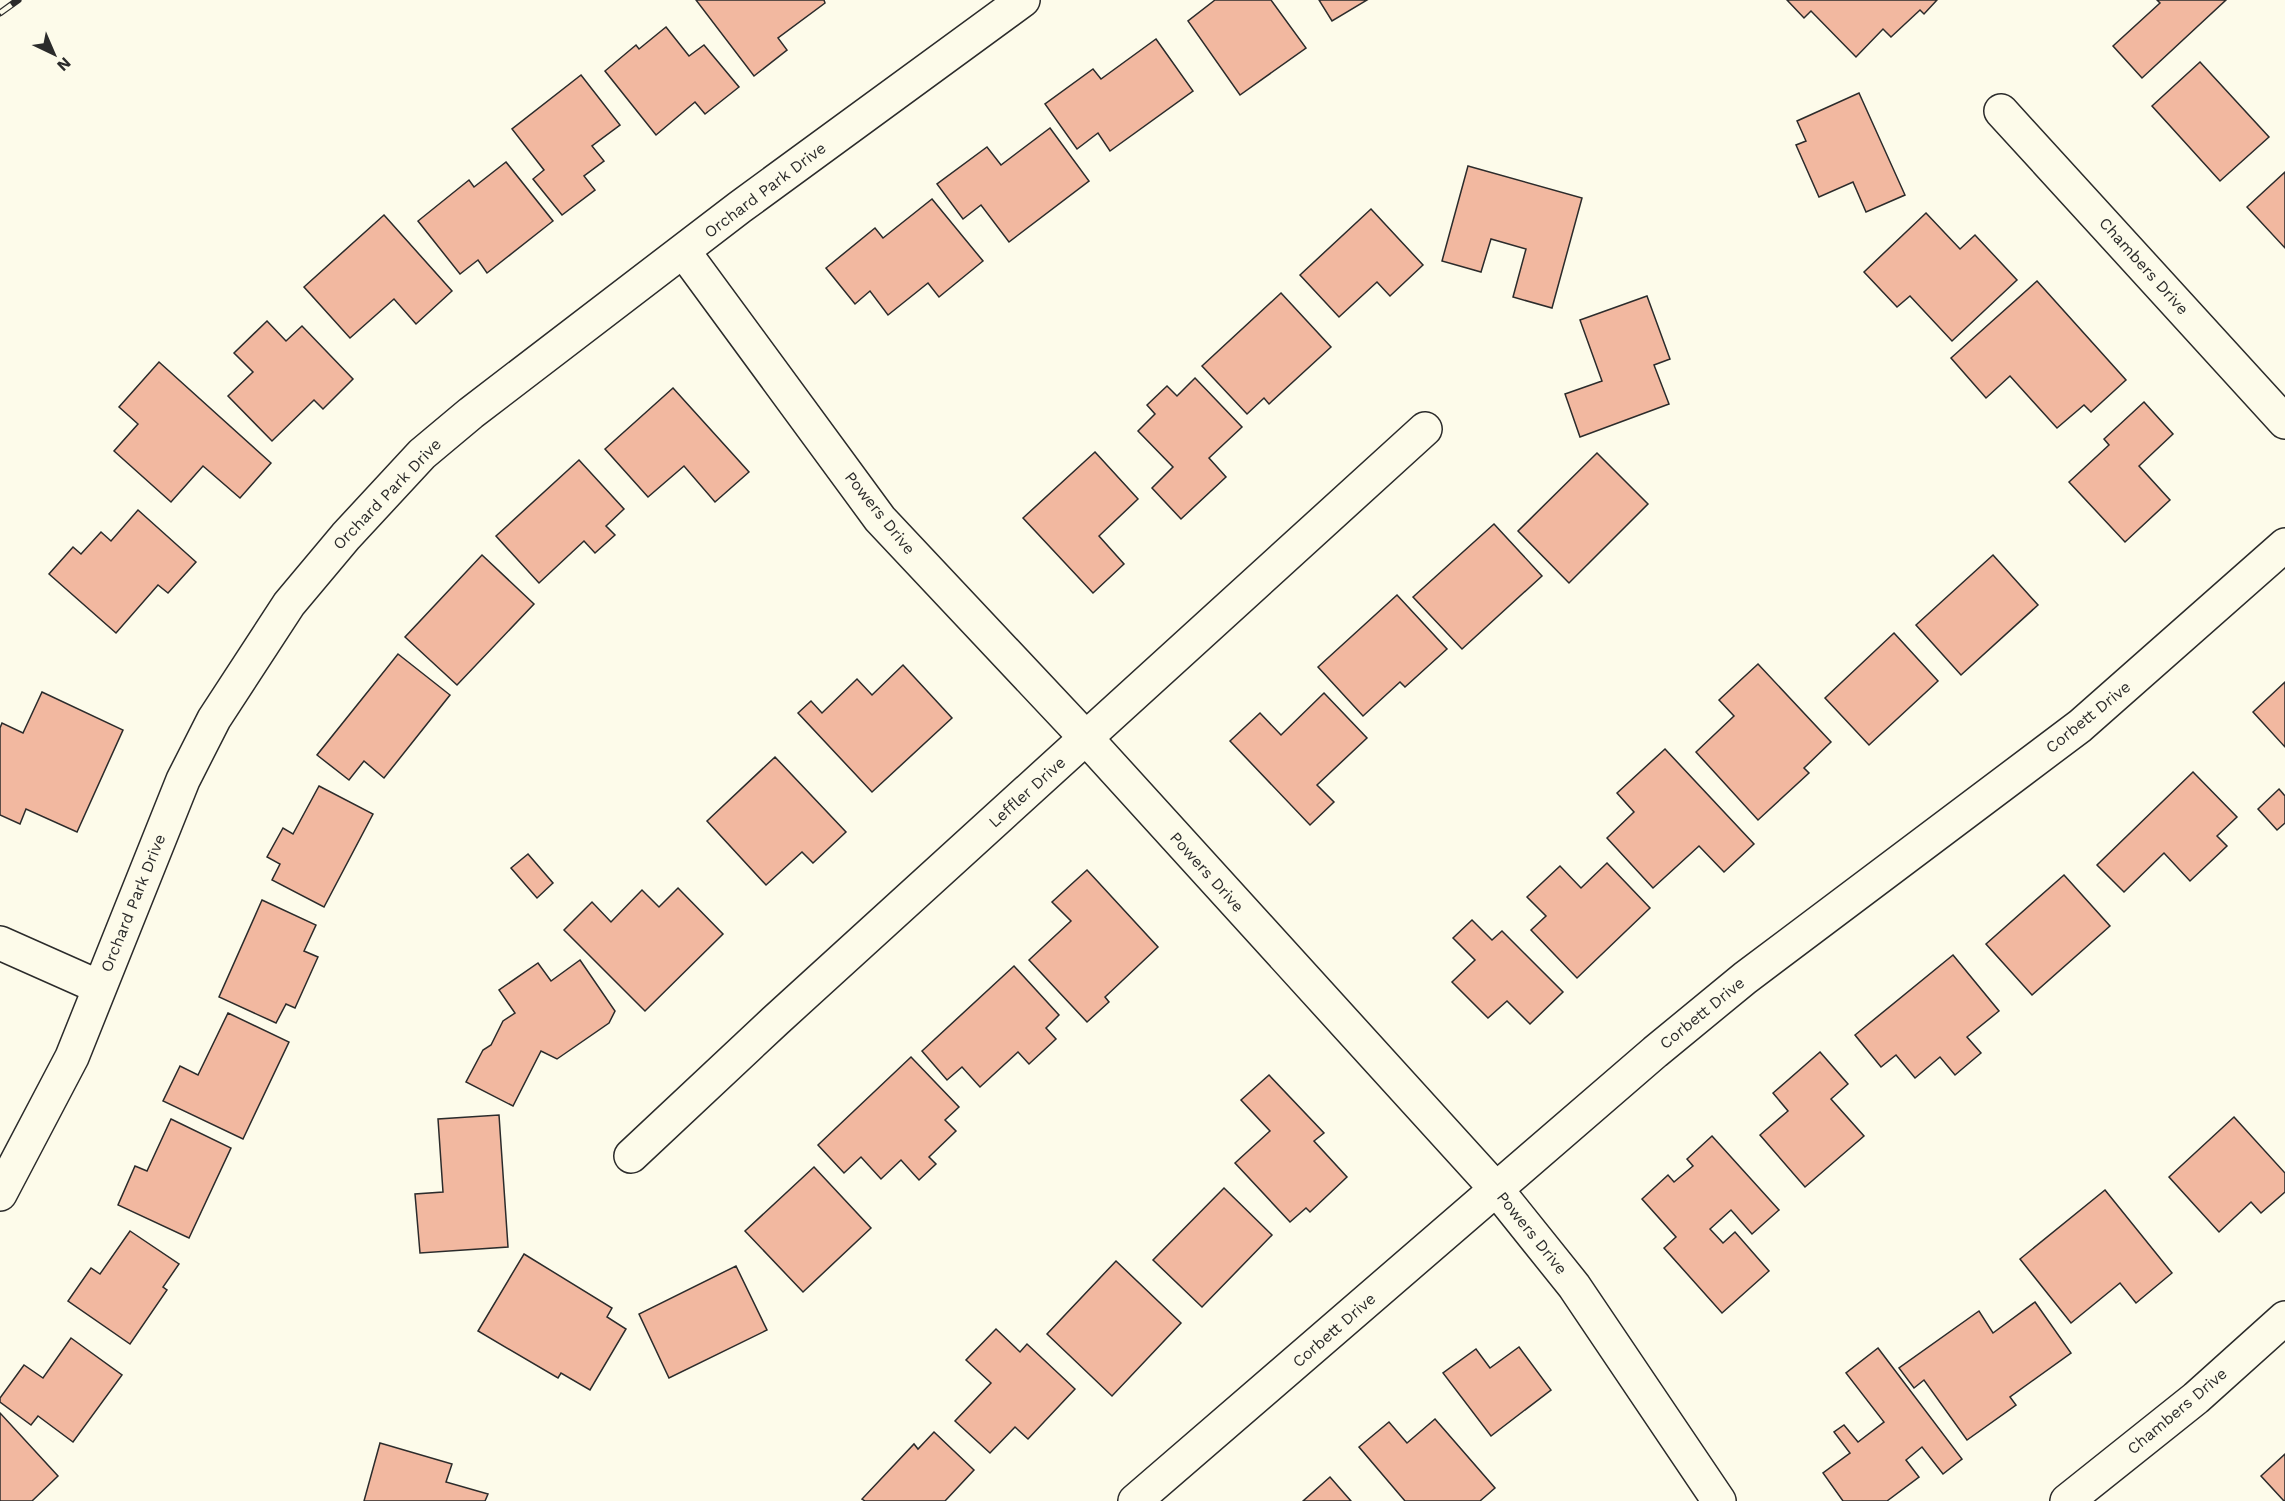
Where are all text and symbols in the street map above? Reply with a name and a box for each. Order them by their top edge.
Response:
north arrow [24,24,84,84]
text: N [53,53,75,75]
street label: Orchard Park Drive [701,138,829,242]
street label: Chambers Drive [2095,213,2193,319]
street label: Orchard Park Drive [329,434,445,554]
street label: Powers Drive [841,468,919,558]
street label: Corbett Drive [2042,677,2134,757]
street label: Leffler Drive [985,753,1069,831]
street label: Powers Drive [1166,828,1248,916]
street label: Orchard Park Drive [97,831,169,975]
street label: Corbett Drive [1656,973,1748,1053]
street label: Powers Drive [1493,1188,1571,1278]
street label: Corbett Drive [1289,1289,1379,1371]
street label: Chambers Drive [2123,1364,2231,1458]

